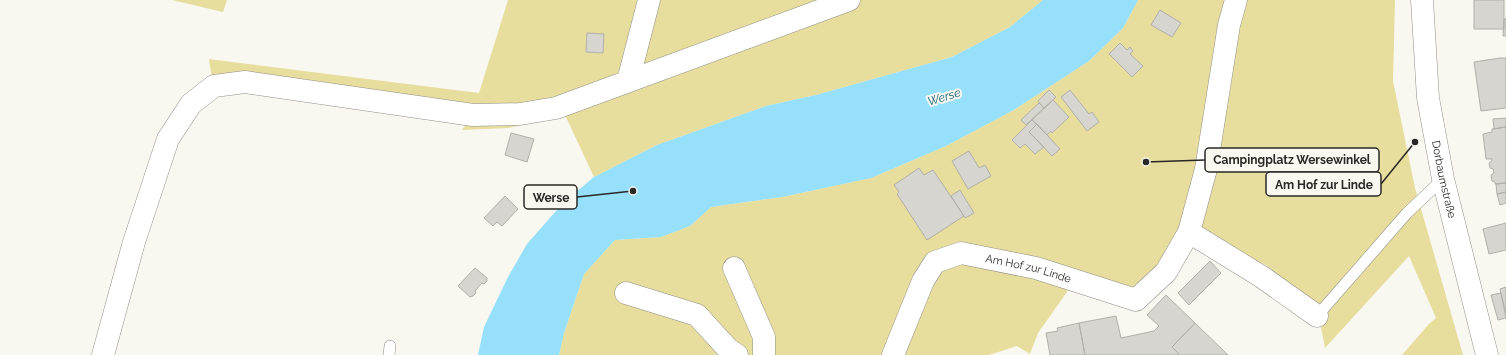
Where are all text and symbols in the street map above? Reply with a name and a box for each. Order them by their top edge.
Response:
water label: Werse [926,85,963,109]
street label: Dorbaumstraße [1429,139,1459,220]
callout: Campingplatz Wersewinkel [1205,148,1379,172]
text: Campingplatz Wersewinkel [1213,153,1371,167]
callout: Am Hof zur Linde [1266,172,1381,196]
text: Am Hof zur Linde [1275,178,1373,192]
callout: Werse [524,185,577,209]
text: Werse [533,191,569,205]
street label: Am Hof zur Linde [984,252,1073,286]

